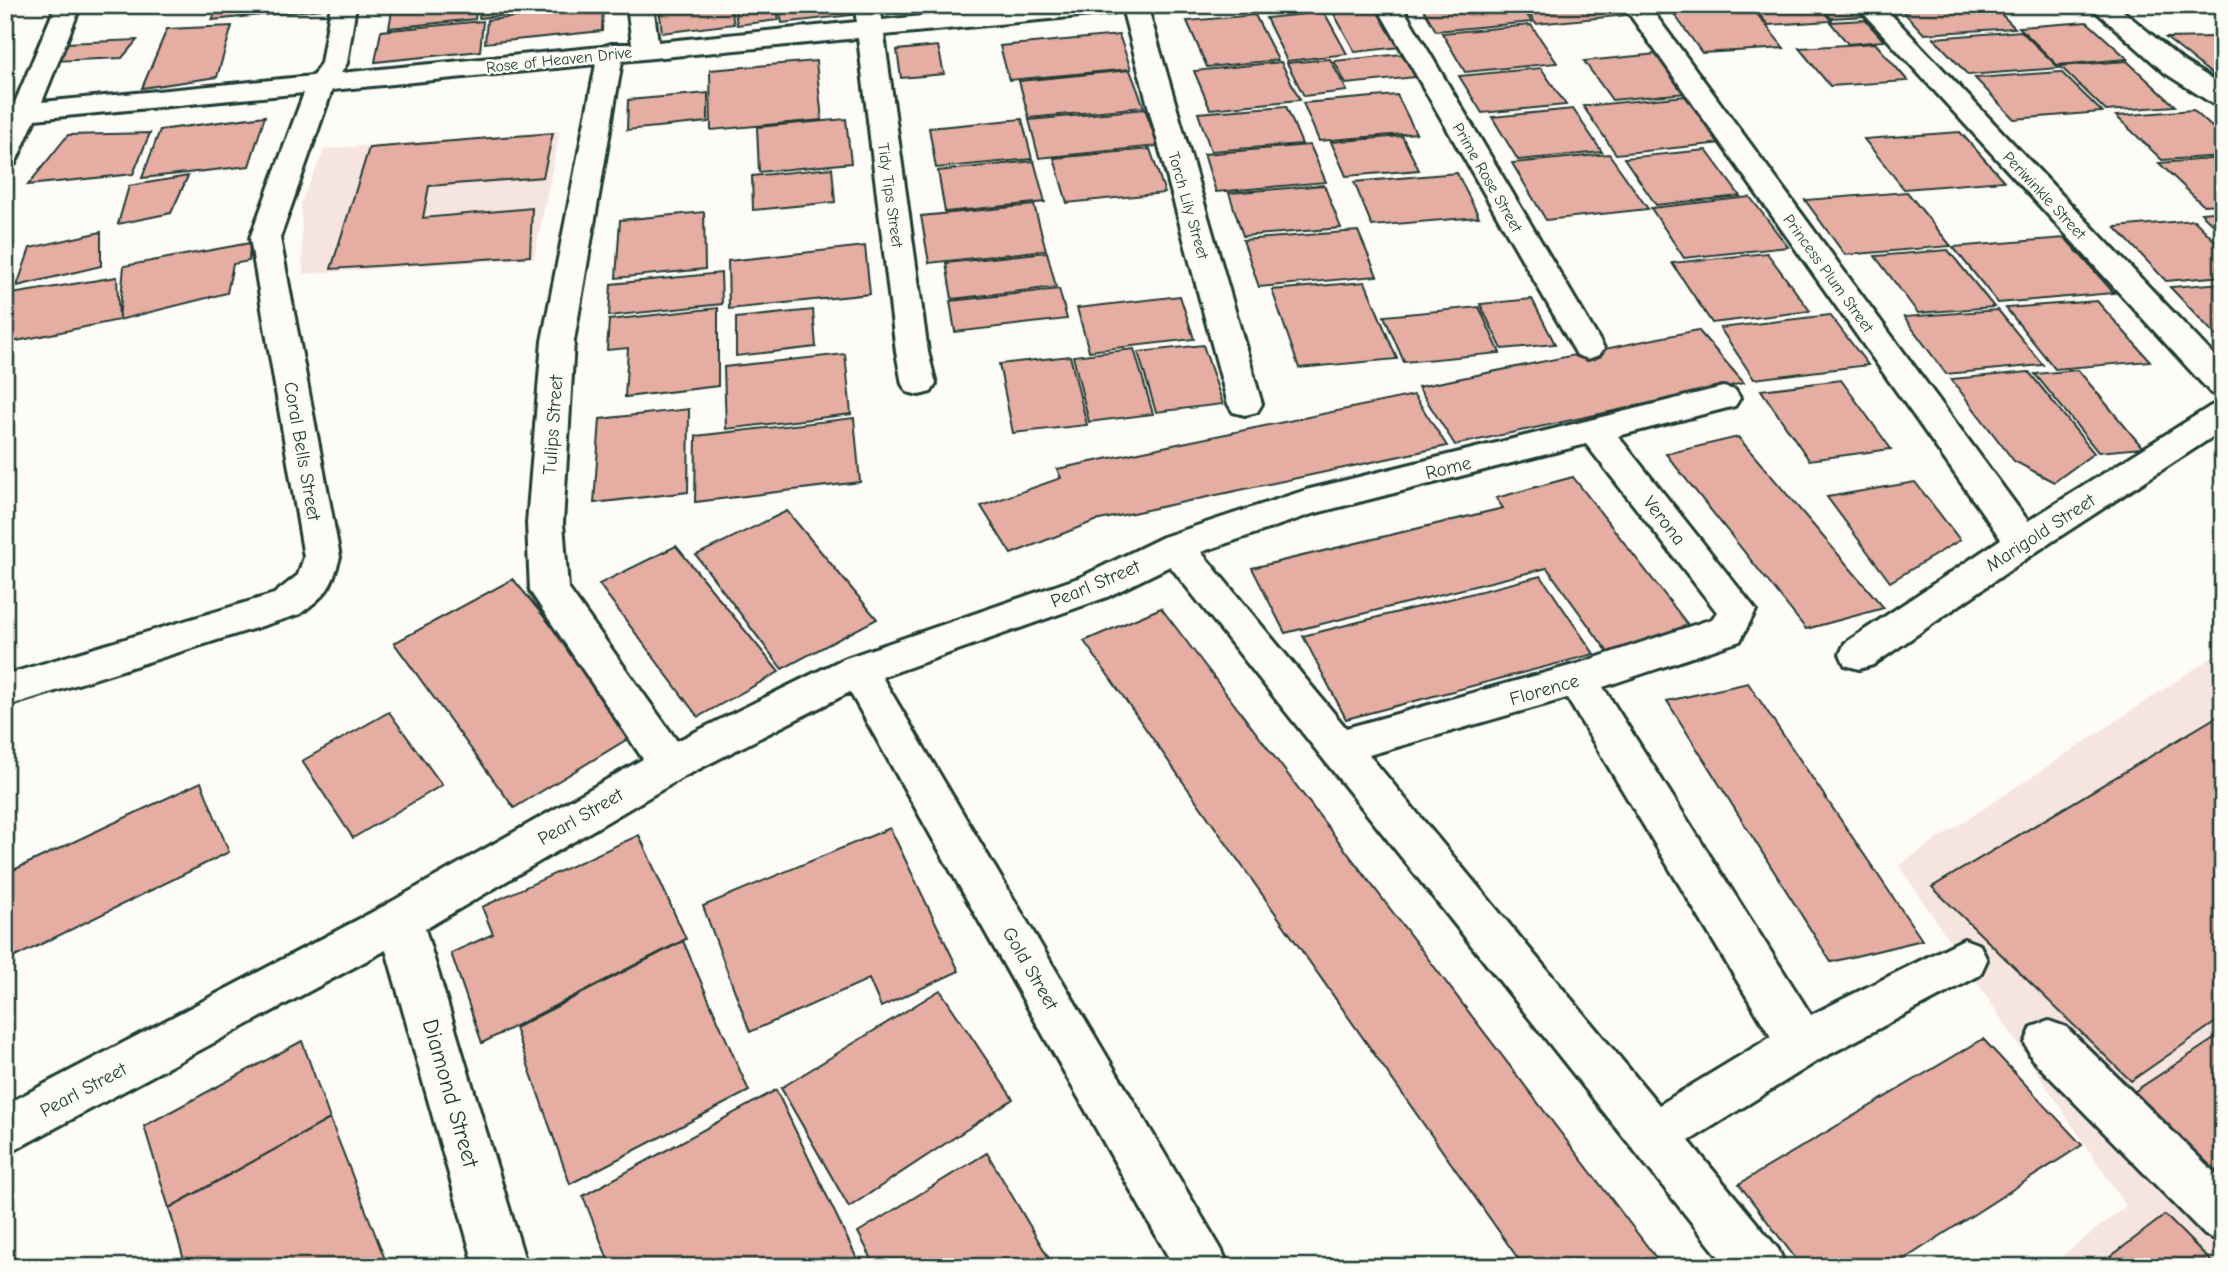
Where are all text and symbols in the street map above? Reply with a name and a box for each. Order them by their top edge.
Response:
street label: Rose of Heaven Drive [485,43,633,77]
street label: Prime Rose Street [1449,120,1526,236]
street label: Tidy Tips Street [874,142,906,249]
street label: Periwinkle Street [1999,148,2090,243]
street label: Torch Lily Street [1164,150,1212,261]
street label: Princess Plum Street [1779,211,1877,336]
street label: Tulips Street [539,374,567,476]
street label: Coral Bells Street [279,380,325,523]
street label: Rome [1423,452,1473,484]
street label: Marigold Street [1982,489,2100,576]
street label: Verona [1638,492,1690,550]
street label: Pearl Street [1047,555,1144,613]
street label: Florence [1507,670,1581,710]
street label: Pearl Street [534,783,628,850]
street label: Gold Street [998,923,1063,1014]
street label: Diamond Street [416,1016,485,1172]
street label: Pearl Street [36,1058,131,1122]

